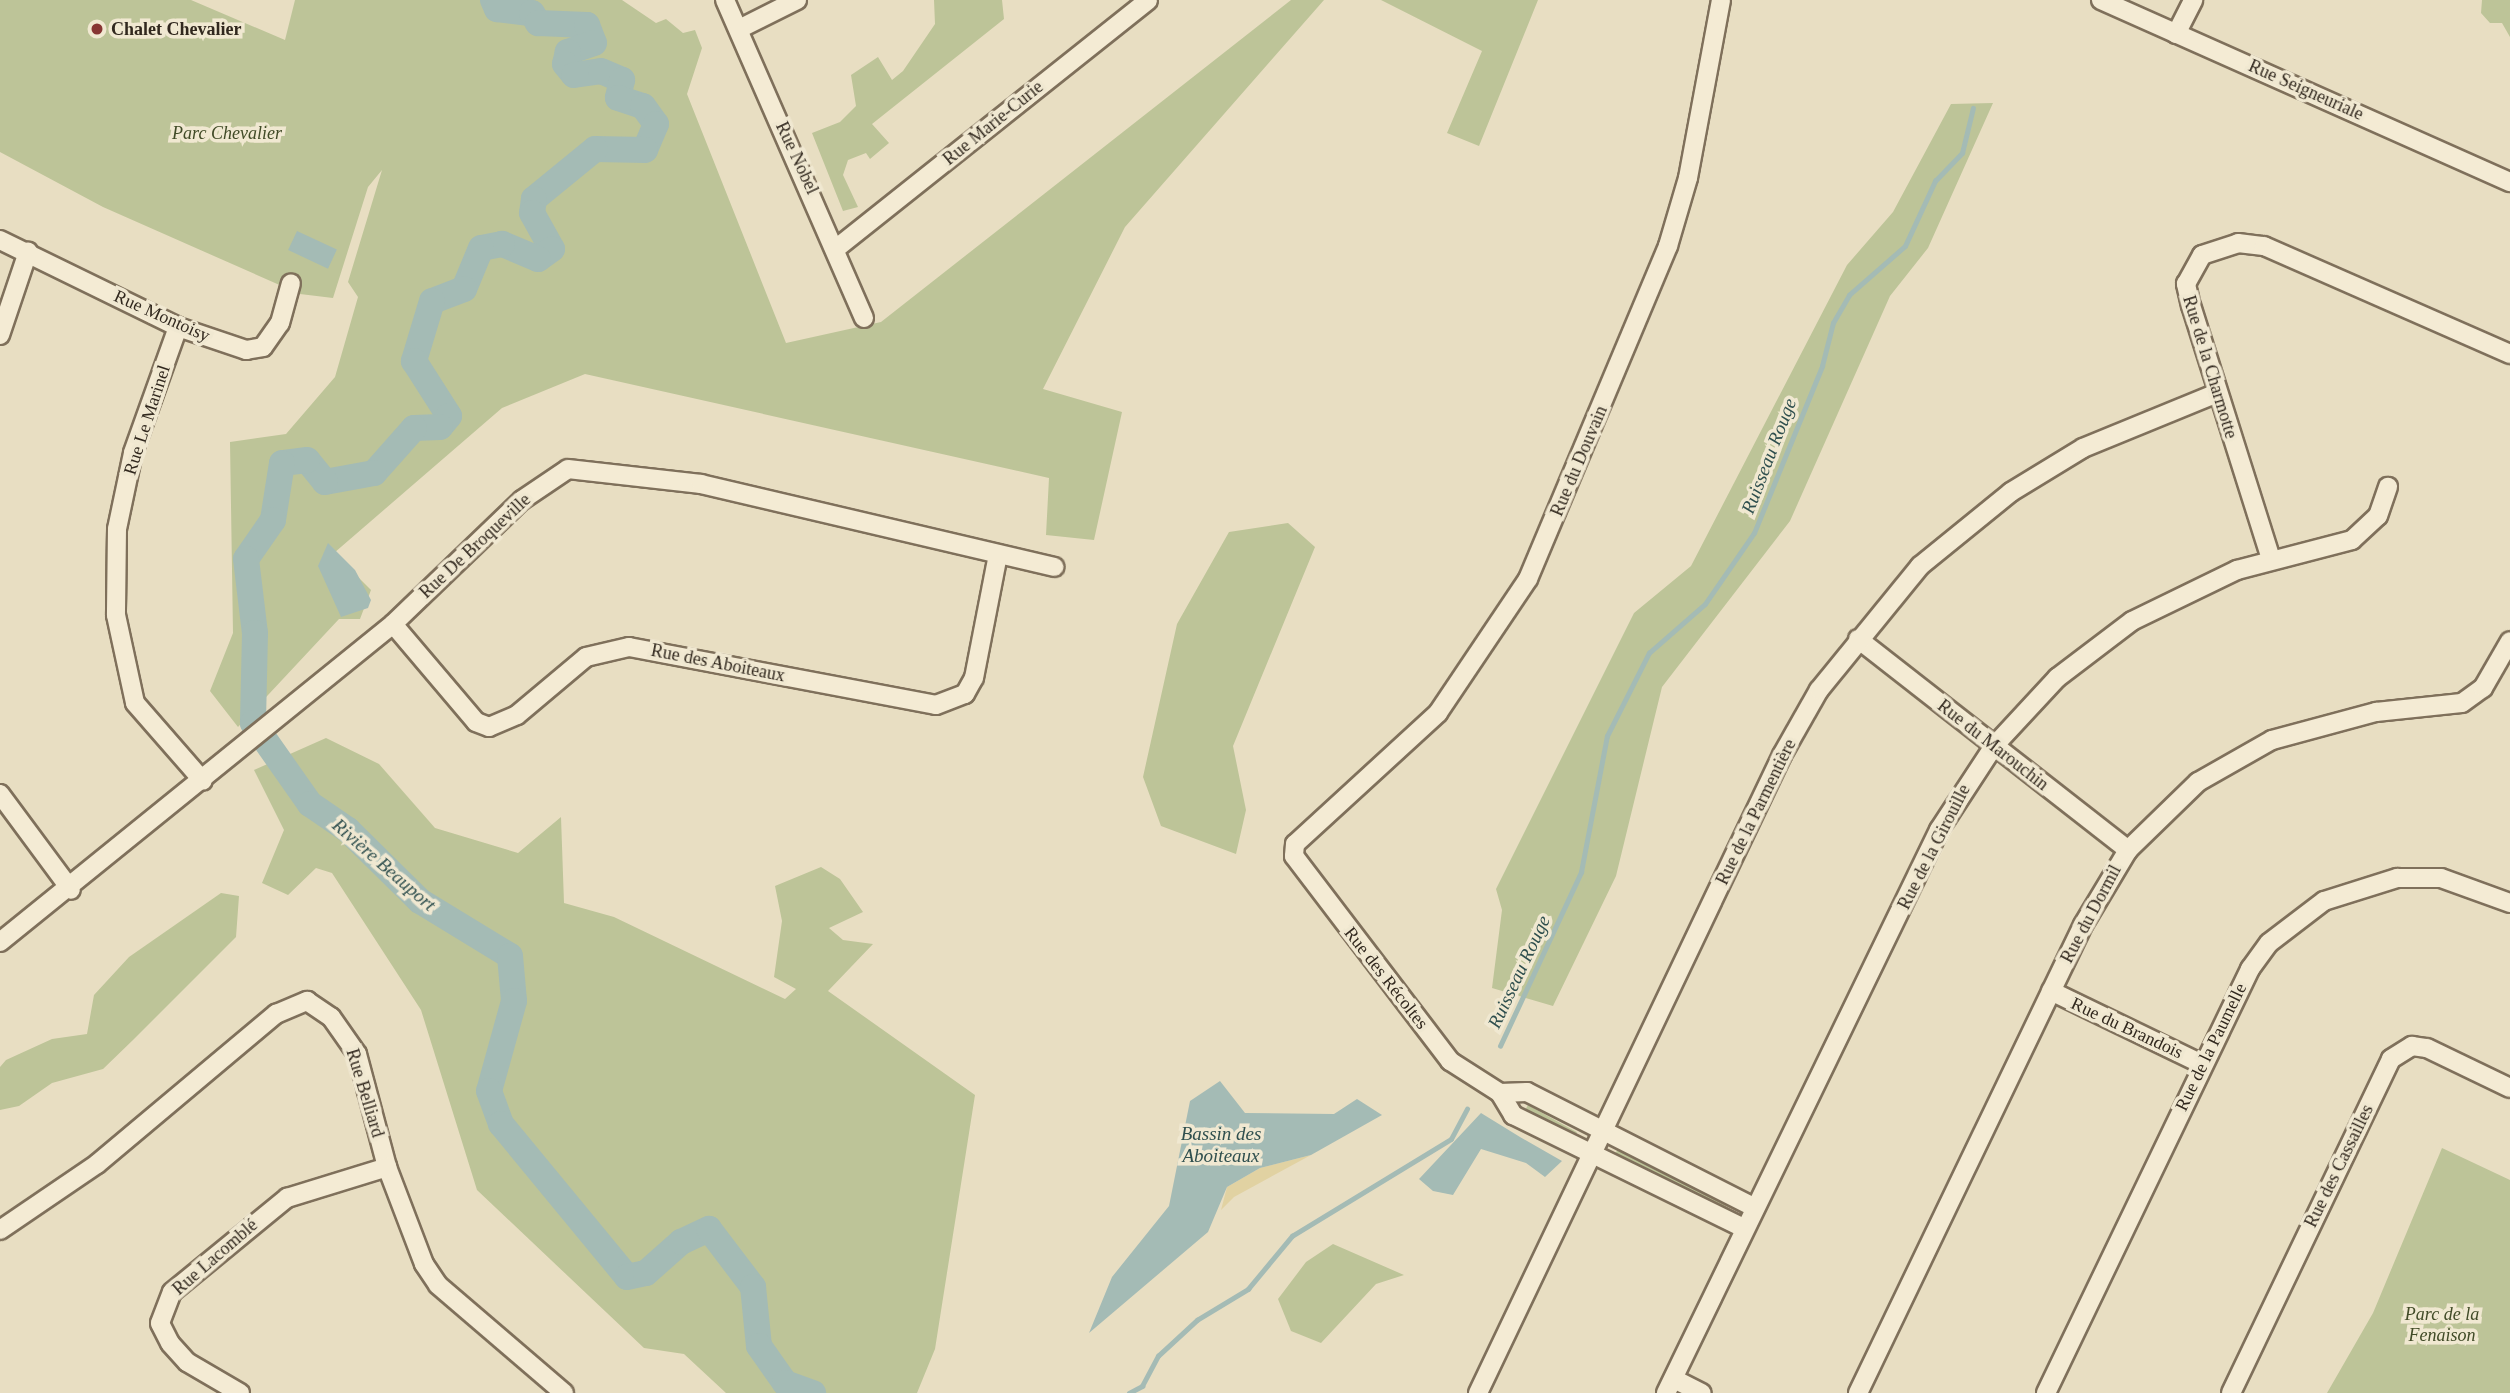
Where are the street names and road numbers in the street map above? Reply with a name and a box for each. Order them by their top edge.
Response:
street label: Rue Seigneuriale [2245,55,2367,125]
street label: Rue Marie-Curie [939,76,1047,170]
street label: Rue Nobel [771,118,823,198]
street label: Rue Montoisy [111,285,213,347]
street label: Rue de la Charmotte [2178,293,2242,441]
street label: Rue Le Marinel [119,362,175,478]
street label: Rue du Douvain [1546,402,1612,520]
street label: Rue De Broqueville [415,489,535,603]
street label: Rue des Aboiteaux [649,639,787,687]
street label: Rue du Marouchin [1933,695,2053,795]
street label: Rue de la Parmentière [1711,736,1801,888]
street label: Rue de la Girouille [1893,781,1975,913]
street label: Rue du Dormil [2056,861,2126,967]
street label: Rue des Récoltes [1339,923,1433,1033]
street label: Rue de la Paumelle [2171,980,2251,1114]
street label: Rue du Brandois [2068,993,2186,1063]
street label: Rue Belliard [341,1046,389,1140]
street label: Rue des Cassailles [2300,1101,2378,1231]
street label: Rue Lacomblé [168,1214,262,1300]

